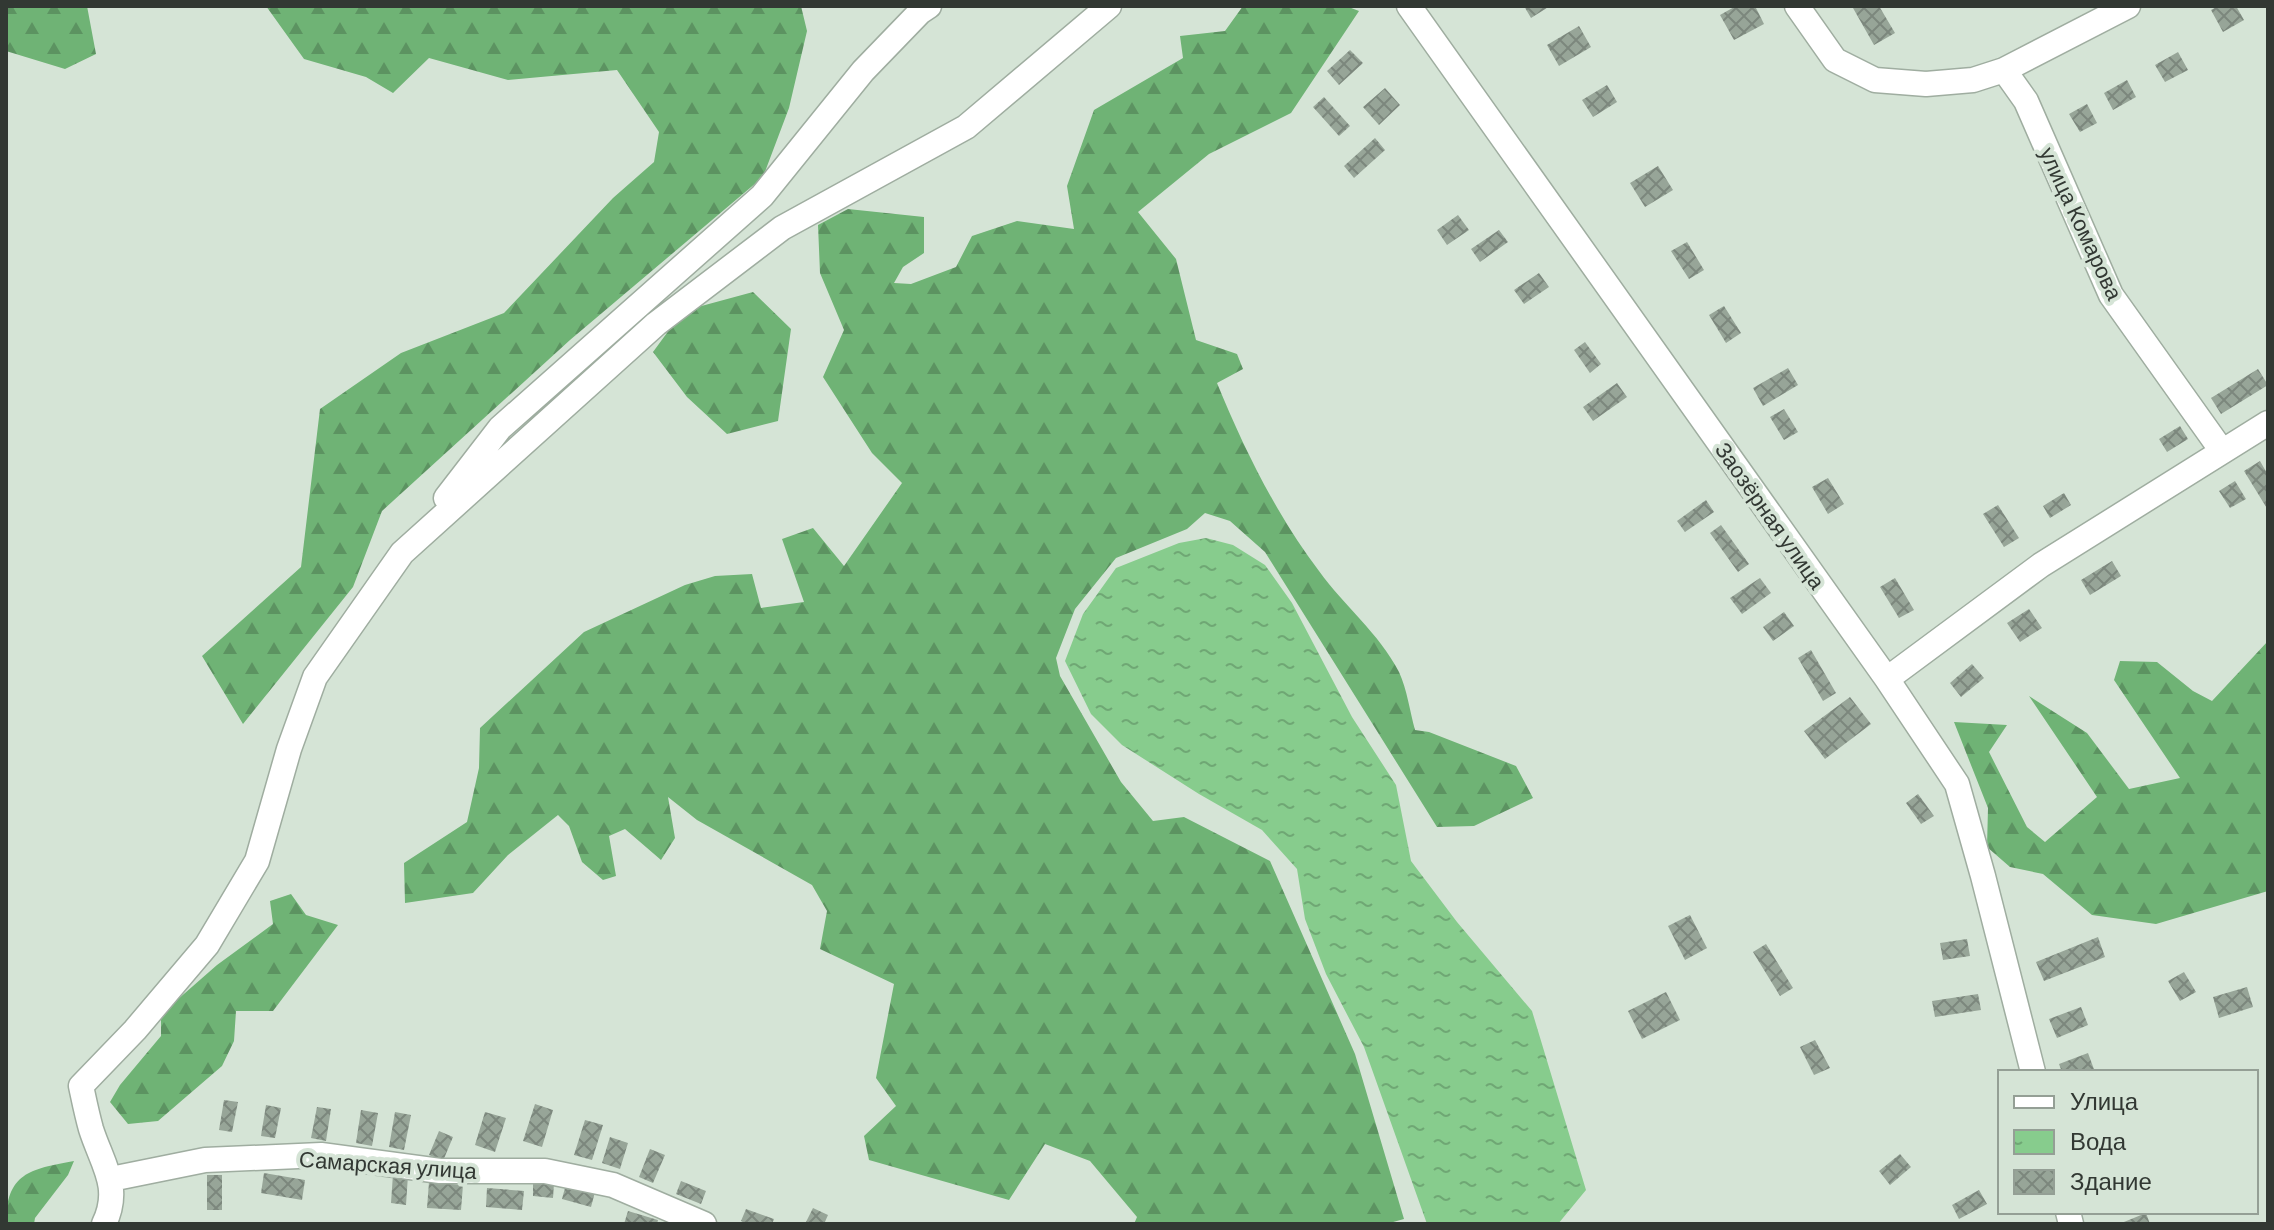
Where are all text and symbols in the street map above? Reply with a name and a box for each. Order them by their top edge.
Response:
street label: улица Комарова [2034,143,2129,305]
street label: Заозёрная улица [1710,437,1832,595]
legend [1998,1070,2258,1214]
text: Улица [2070,1086,2139,1115]
text: Вода [2070,1126,2127,1155]
street label: Самарская улица [298,1145,478,1184]
text: Здание [2070,1166,2152,1195]

